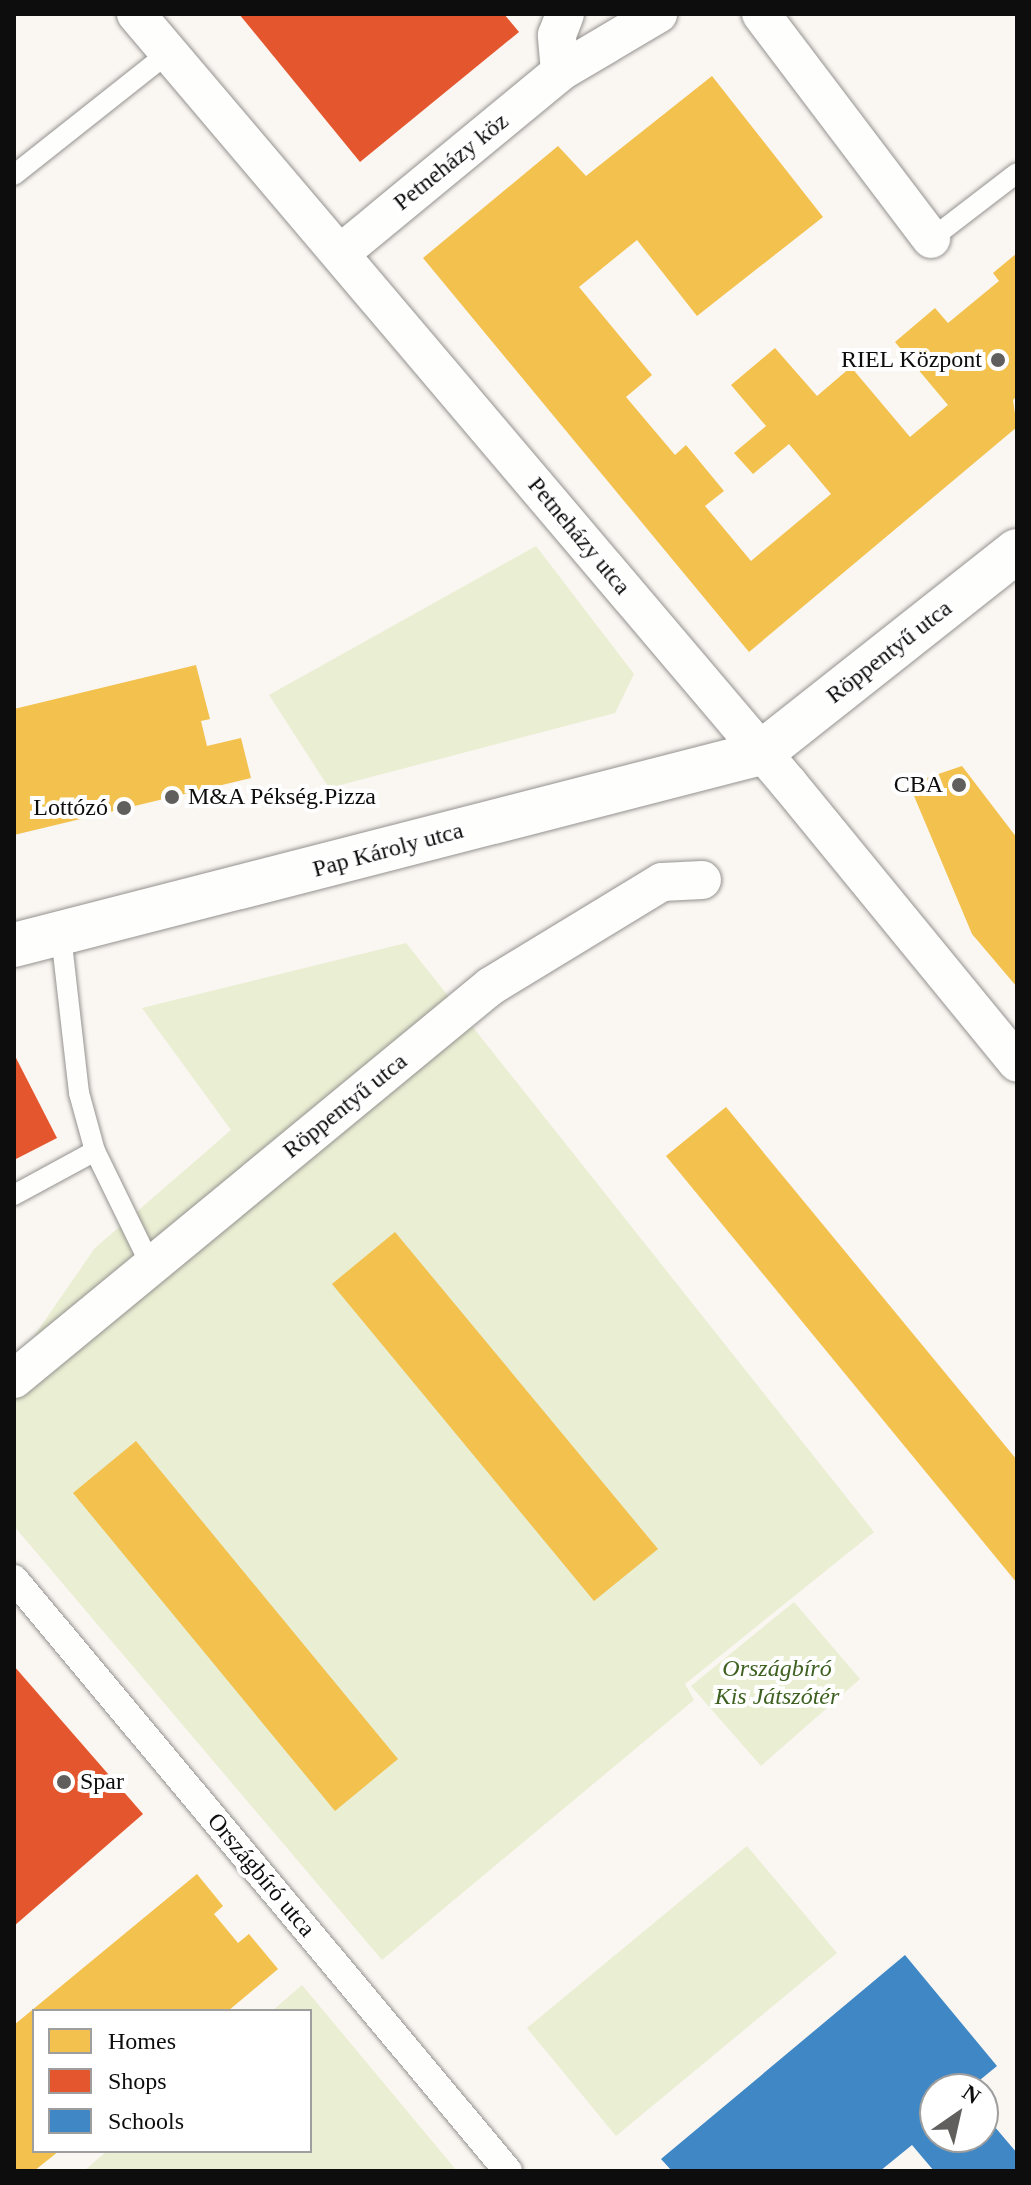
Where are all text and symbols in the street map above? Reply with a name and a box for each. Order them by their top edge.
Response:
street label: Petneházy köz [388,107,514,217]
place label: RIEL Központ [840,346,982,374]
marker: RIEL Központ [989,351,1007,369]
street label: Petneházy utca [521,471,637,601]
street label: Röppentyű utca [821,594,957,710]
place label: CBA [894,771,943,799]
marker: CBA [950,776,968,794]
place label: M&A Pékség.Pizza [188,783,377,811]
marker: M&A Pékség.Pizza [163,788,181,806]
place label: Lottózó [33,794,108,822]
marker: Lottózó [115,799,133,817]
street label: Pap Károly utca [310,816,466,884]
street label: Röppentyű utca [277,1047,413,1165]
park label: Országbíró Kis Játszótér [715,1655,839,1711]
place label: Spar [80,1768,124,1796]
marker: Spar [55,1773,73,1791]
street label: Országbíró utca [201,1807,321,1943]
legend [32,2009,312,2153]
text: Homes [108,2028,176,2054]
text: Shops [108,2068,167,2094]
north arrow [919,2073,999,2153]
text: N [958,2080,985,2109]
text: Schools [108,2108,184,2134]

